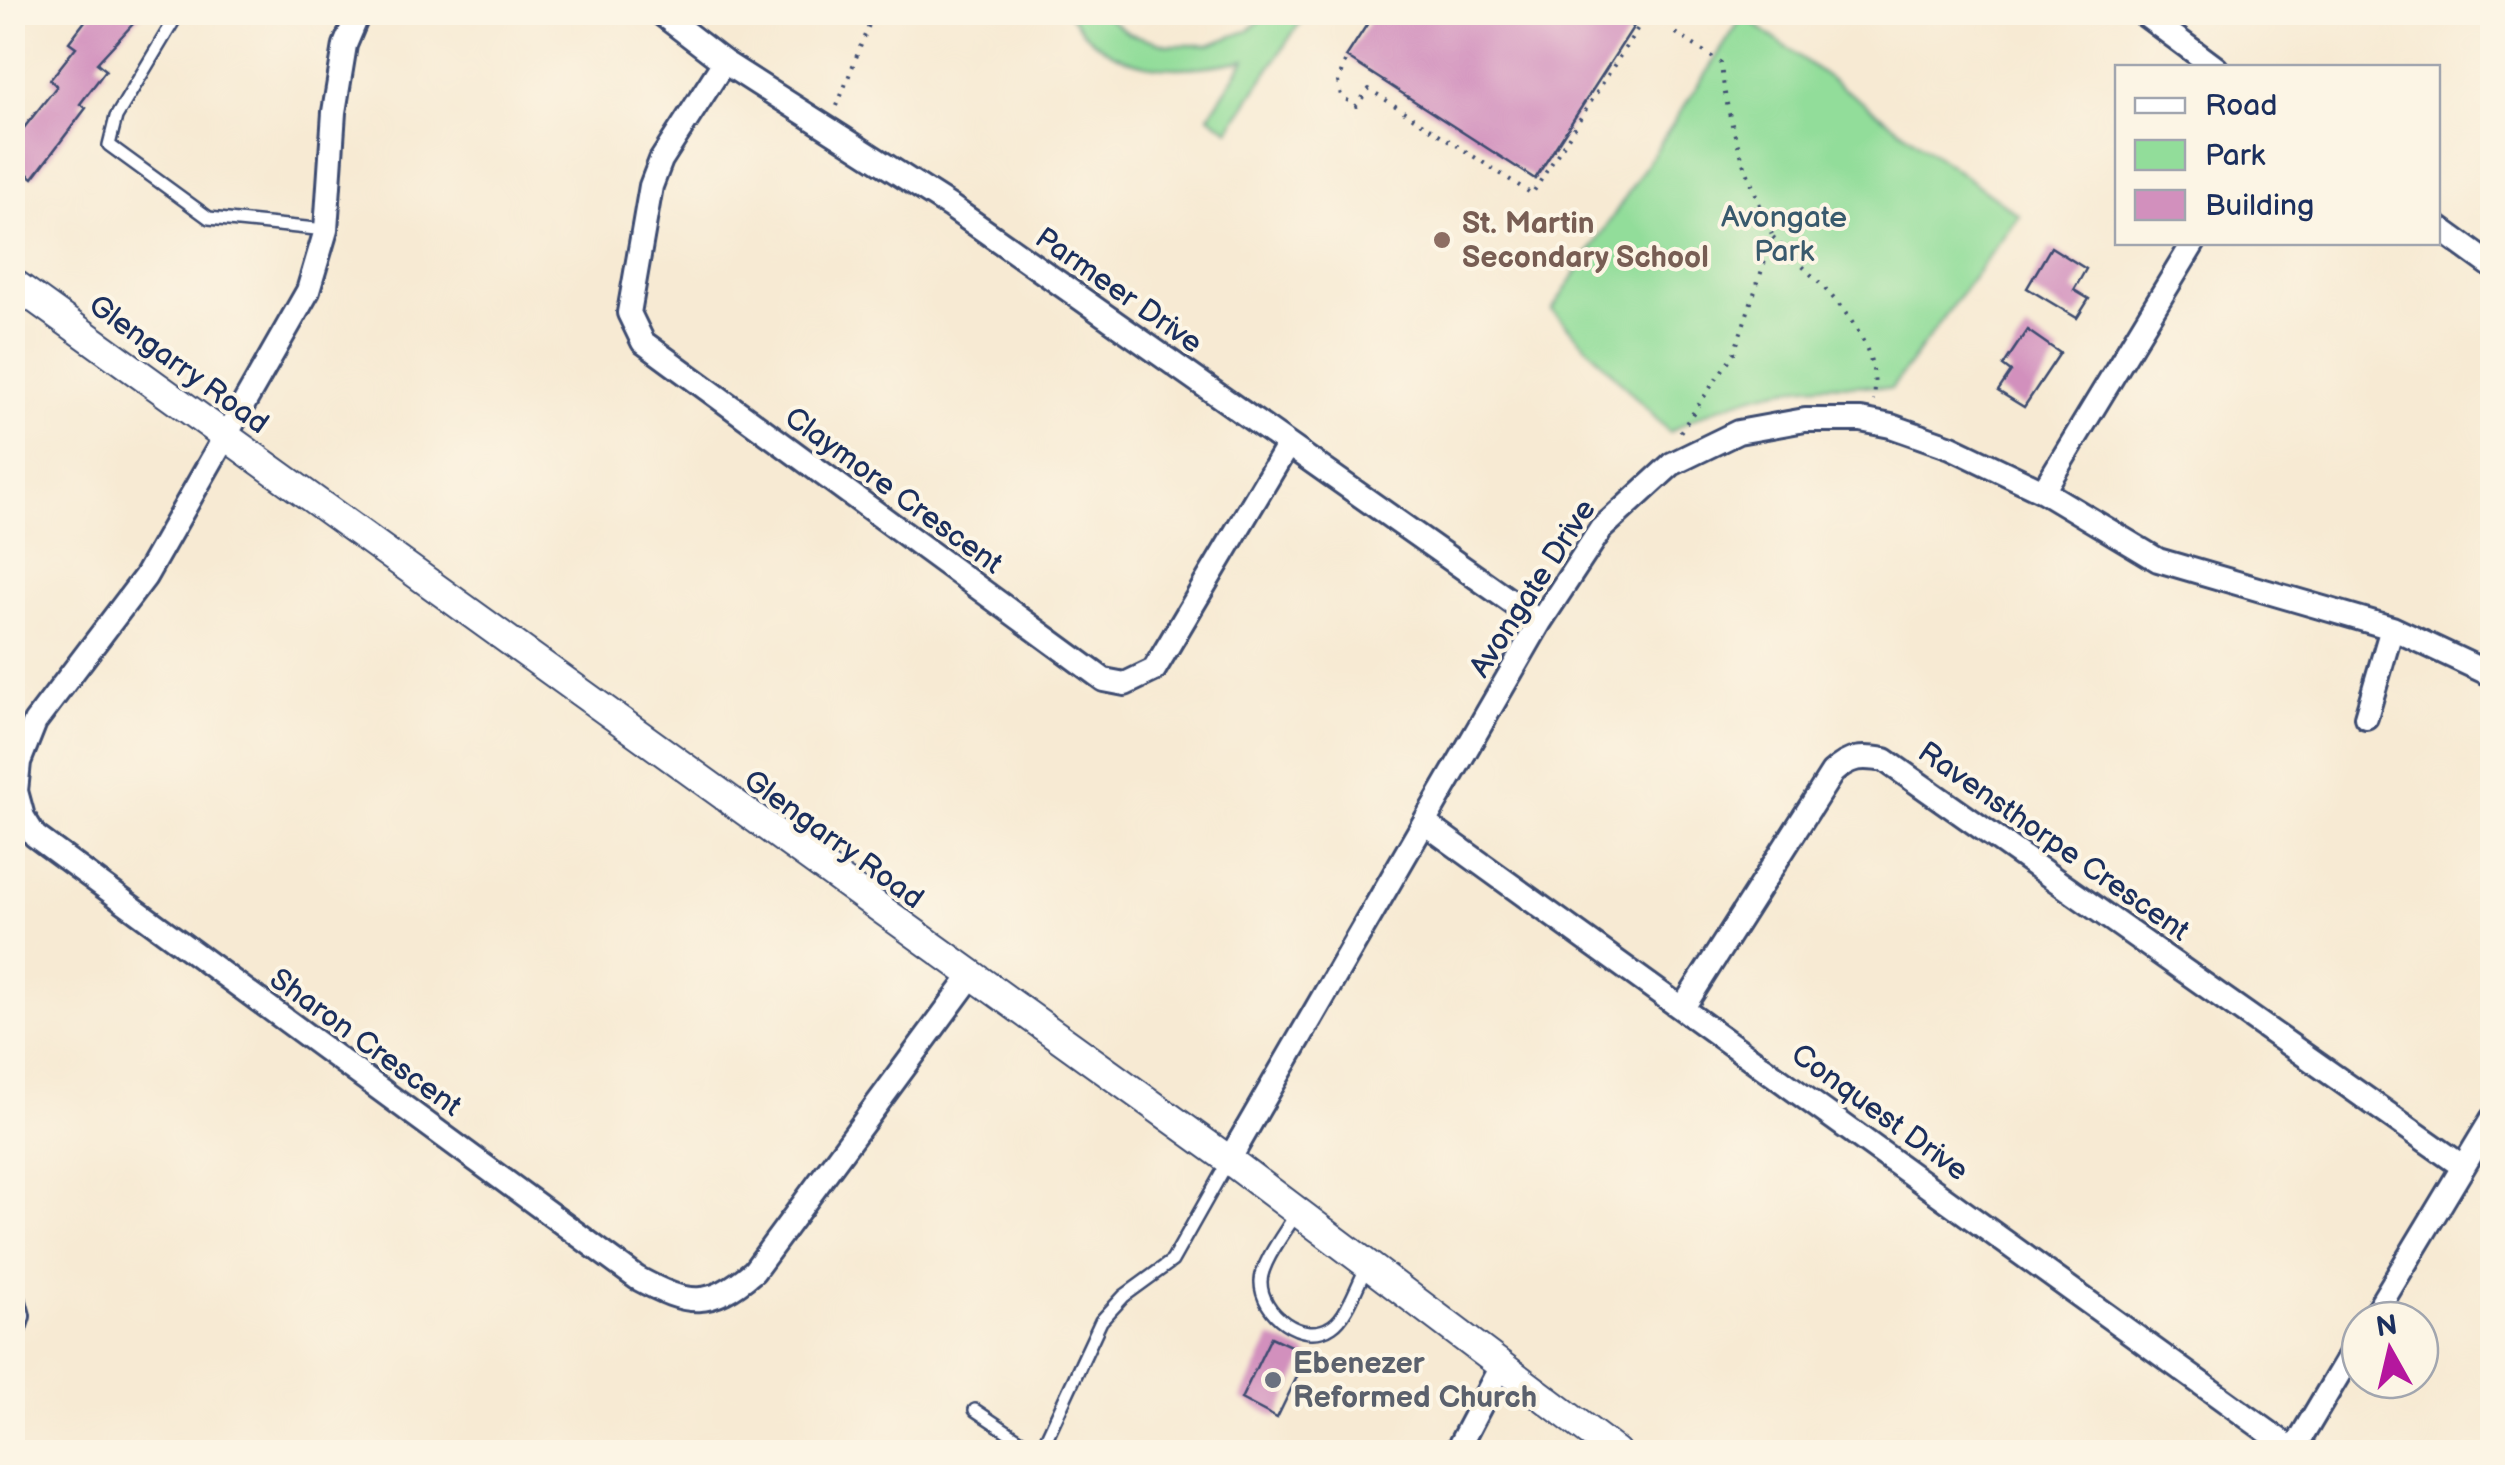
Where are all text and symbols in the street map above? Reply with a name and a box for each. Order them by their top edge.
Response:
legend [2115,65,2440,245]
text: Road [2205,88,2278,124]
text: Park [2205,138,2265,174]
text: Building [2205,188,2314,224]
park label: Avongate Park [1721,200,1847,270]
place label: St. Martin Secondary School [1462,206,1709,276]
street label: Parmeer Drive [1028,220,1209,362]
marker: St. Martin Secondary School [1431,229,1453,251]
street label: Glengarry Road [81,288,275,442]
street label: Claymore Crescent [777,400,1009,582]
street label: Avongate Drive [1462,493,1604,684]
street label: Ravensthorpe Crescent [1911,734,2196,949]
street label: Glengarry Road [736,763,930,917]
street label: Sharon Crescent [263,961,468,1124]
street label: Conquest Drive [1784,1037,1975,1189]
north arrow [2340,1300,2440,1400]
text: N [2374,1309,2399,1345]
place label: Ebenezer Reformed Church [1293,1346,1537,1416]
marker: Ebenezer Reformed Church [1262,1369,1284,1391]

